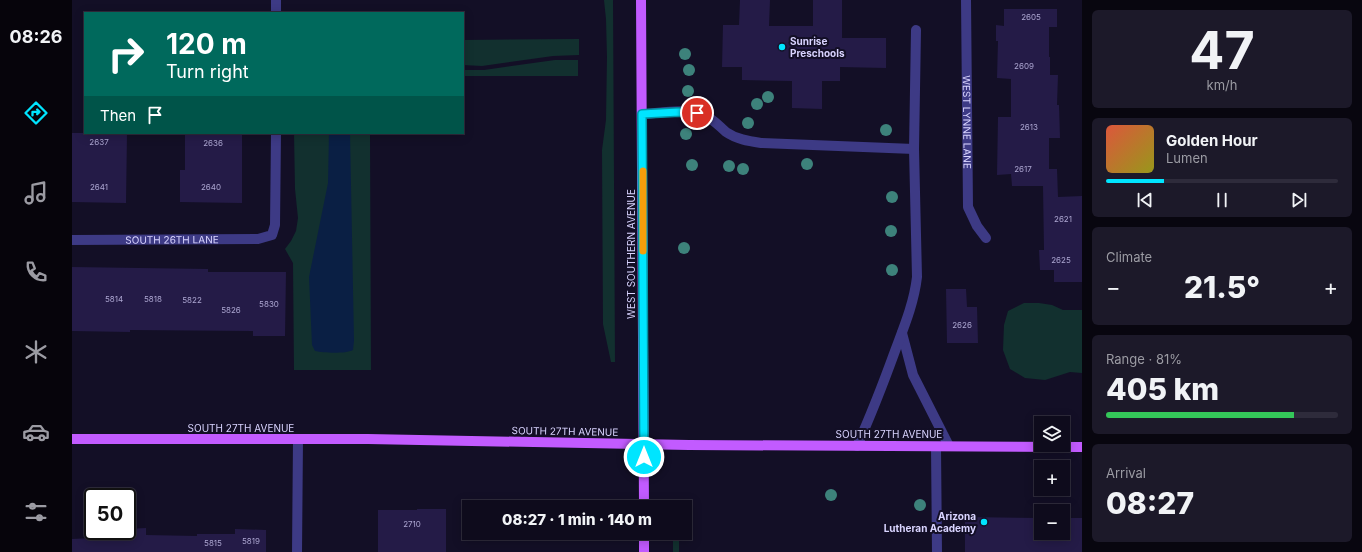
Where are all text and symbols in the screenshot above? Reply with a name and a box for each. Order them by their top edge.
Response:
house number: 2605 [1021,12,1041,22]
text: 47 [1189,19,1255,82]
text: 08:26 [10,26,62,47]
text: 120 m [166,27,247,61]
icon: right [100,28,152,80]
place label: Sunrise Preschools [790,35,845,59]
marker: Sunrise Preschools [777,42,787,52]
text: Turn right [166,61,249,82]
house number: 2609 [1014,61,1034,71]
street label: WEST LYNNE LANE [961,75,974,169]
text: km/h [1207,77,1237,93]
pin [680,96,714,130]
icon: directions [22,99,50,127]
icon: arrive [686,102,708,124]
icon: arrive [144,104,166,126]
text: Then [100,106,136,125]
house number: 2613 [1020,122,1038,132]
text: Golden Hour [1166,131,1258,150]
house number: 2637 [89,137,109,147]
house number: 2636 [203,138,223,148]
text: Lumen [1166,150,1208,166]
house number: 2617 [1014,164,1032,174]
icon: music [22,179,50,207]
house number: 2641 [90,182,108,192]
house number: 2640 [201,182,221,192]
street label: WEST SOUTHERN AVENUE [625,189,637,319]
icon: previous [1134,189,1156,211]
icon: pause [1211,189,1233,211]
icon: next [1288,189,1310,211]
house number: 2621 [1054,214,1072,224]
street label: SOUTH 26TH LANE [125,233,219,246]
text: Climate [1106,249,1152,265]
house number: 2625 [1051,255,1071,265]
icon: phone [22,258,50,286]
text: 21.5° [1184,269,1260,305]
text: − [1106,274,1121,300]
text: + [1323,274,1338,300]
house number: 5814 [105,294,123,304]
house number: 5818 [144,294,162,304]
house number: 5822 [182,295,202,305]
house number: 5830 [259,299,279,309]
house number: 5826 [221,305,241,315]
house number: 2626 [952,320,972,330]
icon: climate [22,338,50,366]
text: Range · 81% [1106,351,1182,367]
text: 405 km [1106,371,1219,407]
map controls [1034,416,1070,540]
button: layers [1034,416,1070,452]
icon: car [22,418,50,446]
street label: SOUTH 27TH AVENUE [188,422,294,434]
street label: SOUTH 27TH AVENUE [512,424,618,438]
street label: SOUTH 27TH AVENUE [836,428,942,440]
position arrow [623,436,665,478]
button: + [1034,460,1070,496]
text: Arrival [1106,465,1146,481]
text: 08:27 [1106,485,1194,521]
speed limit sign: 50 [84,488,136,540]
icon: filters [22,498,50,526]
button: − [1034,504,1070,540]
text: 08:27 · 1 min · 140 m [502,510,652,529]
place label: Arizona Lutheran Academy [884,510,976,535]
marker: Arizona Lutheran Academy [979,517,989,527]
house number: 2710 [403,519,421,529]
house number: 5819 [242,536,260,546]
house number: 5815 [204,538,222,548]

